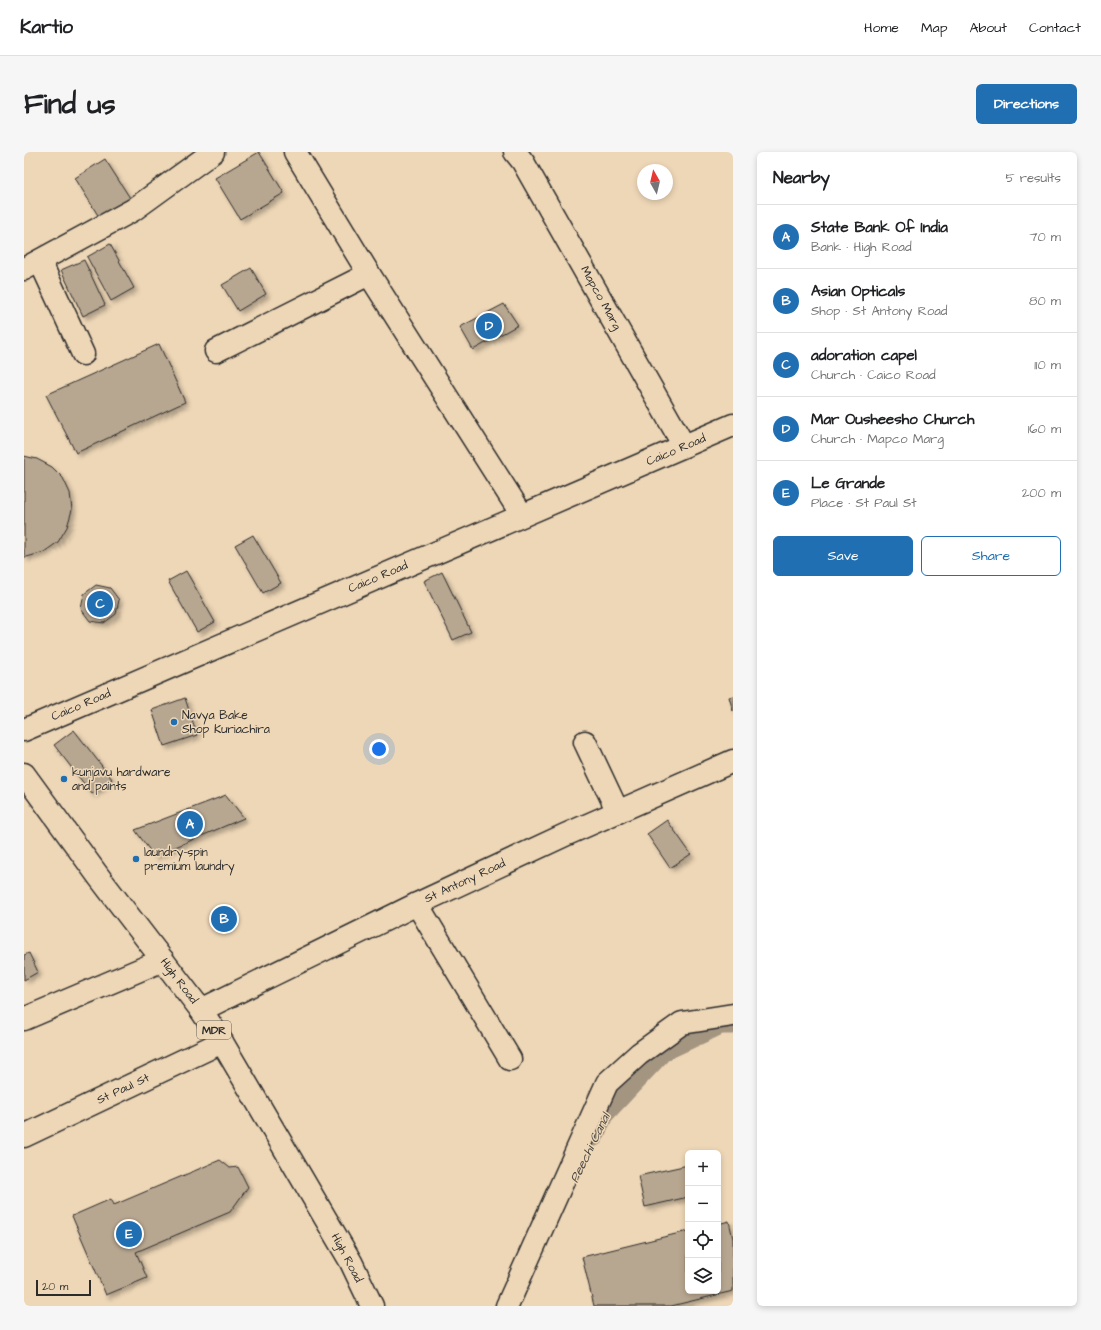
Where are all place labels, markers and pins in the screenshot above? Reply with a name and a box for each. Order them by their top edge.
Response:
pin: D [476,311,502,341]
pin: C [87,589,113,619]
place label: Navya Bake Shop Kuriachira [182,707,270,738]
marker: Navya Bake Shop Kuriachira [169,717,179,727]
place label: kunjavu hardware and paints [72,764,171,795]
marker: kunjavu hardware and paints [59,774,69,784]
pin: A [177,809,203,839]
place label: laundry-spin premium laundry [144,844,235,876]
marker: laundry-spin premium laundry [131,854,141,864]
pin: B [211,904,237,934]
pin: E [116,1219,142,1249]

